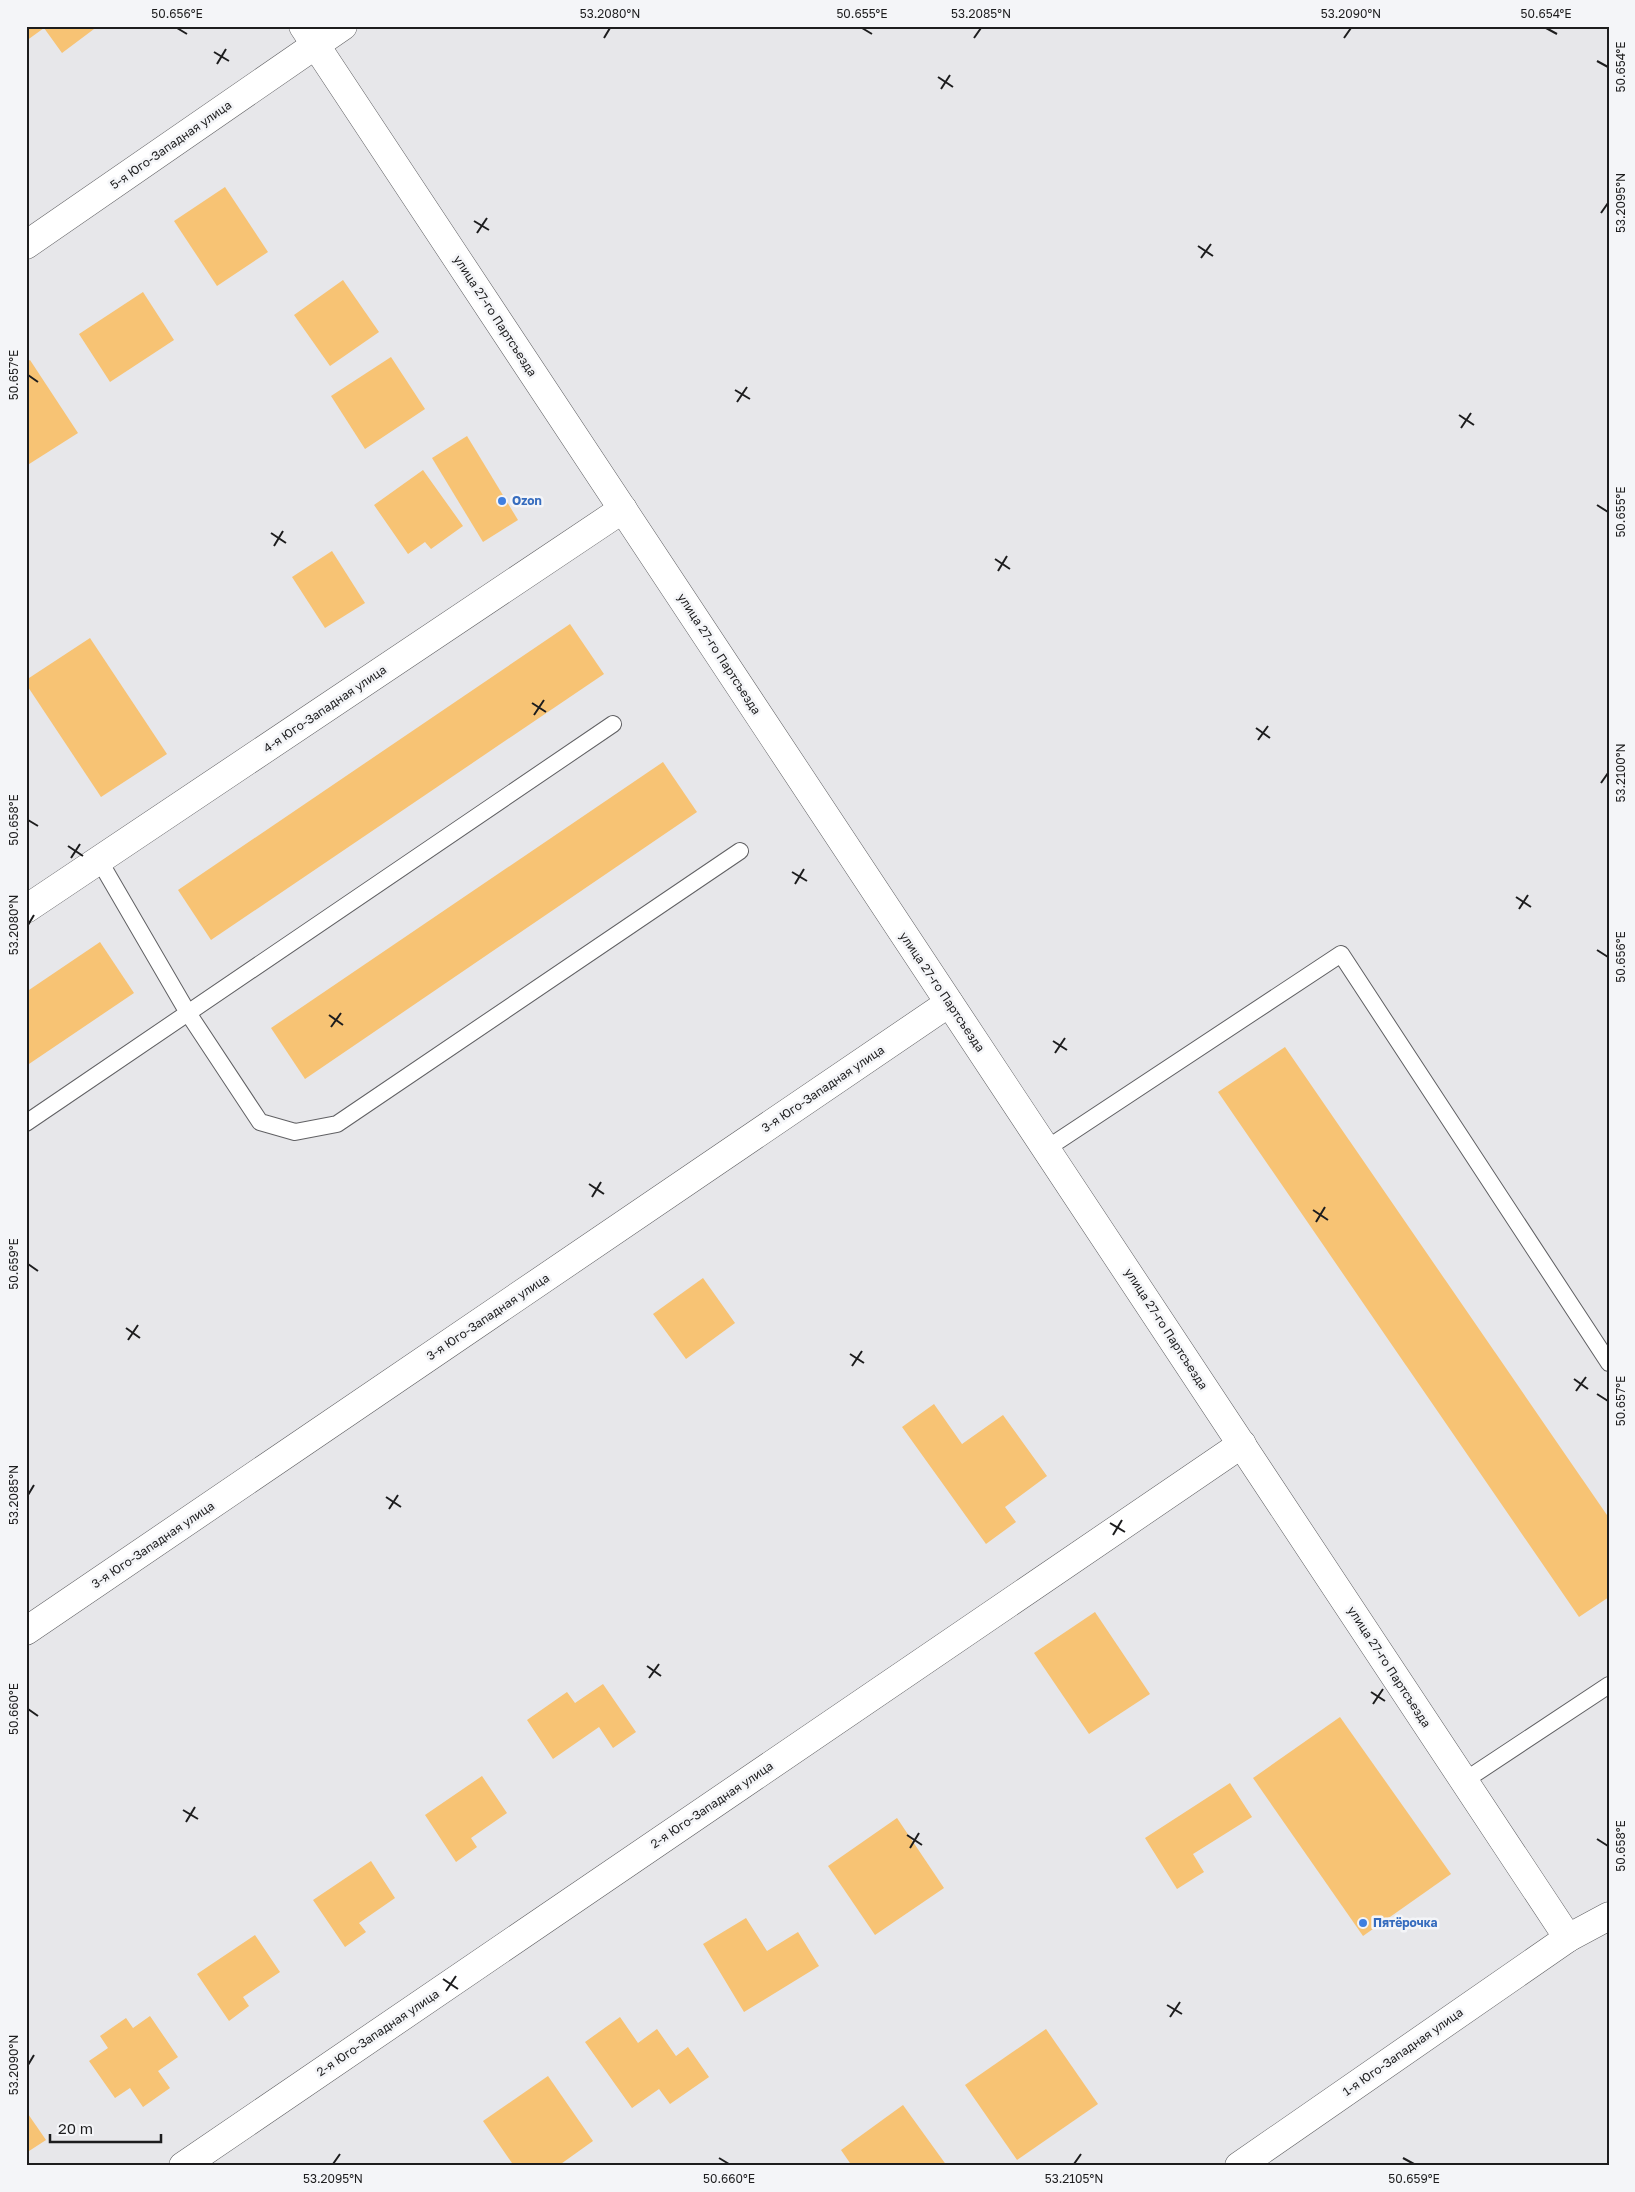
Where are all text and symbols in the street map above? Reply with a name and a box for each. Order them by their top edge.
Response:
text: 50.656°E [151,6,203,21]
text: 53.2080°N [580,6,640,21]
text: 50.655°E [836,6,888,21]
text: 53.2085°N [951,6,1011,21]
text: 53.2090°N [1321,6,1381,21]
text: 50.654°E [1521,6,1571,21]
text: 50.654°E [1613,42,1628,92]
street label: 5-я Юго-Западная улица [107,97,234,192]
text: 53.2095°N [1613,173,1628,233]
street label: улица 27-го Партсъезда [451,252,540,379]
text: 50.657°E [6,350,21,400]
text: 50.655°E [1613,486,1628,538]
place label: Ozon [512,493,542,508]
marker: Ozon [496,495,508,507]
street label: улица 27-го Партсъезда [675,590,764,717]
street label: 4-я Юго-Западная улица [260,662,389,755]
text: 53.2100°N [1613,743,1628,803]
text: 50.658°E [6,794,21,846]
text: 53.2080°N [6,895,21,955]
street label: улица 27-го Партсъезда [897,929,988,1055]
text: 50.656°E [1613,931,1628,983]
street label: 3-я Юго-Западная улица [759,1042,887,1135]
text: 50.659°E [6,1238,21,1290]
street label: улица 27-го Партсъезда [1122,1265,1211,1392]
street label: 3-я Юго-Западная улица [424,1270,552,1363]
text: 50.657°E [1613,1376,1628,1426]
text: 53.2085°N [6,1465,21,1525]
street label: 3-я Юго-Западная улица [89,1498,217,1591]
street label: улица 27-го Партсъезда [1345,1603,1434,1730]
text: 50.660°E [6,1683,21,1735]
street label: 2-я Юго-Западная улица [648,1758,776,1851]
text: 50.658°E [1613,1820,1628,1872]
place label: Пятёрочка [1373,1915,1438,1930]
marker: Пятёрочка [1357,1917,1369,1929]
street label: 2-я Юго-Западная улица [314,1986,442,2079]
street label: 1-я Юго-Западная улица [1340,2004,1466,2099]
text: 53.2090°N [6,2035,21,2095]
scale bar [50,2112,161,2144]
text: 20 m [58,2119,93,2137]
text: 53.2095°N [303,2171,363,2186]
text: 50.660°E [703,2171,755,2186]
text: 53.2105°N [1045,2171,1103,2186]
text: 50.659°E [1388,2171,1440,2186]

